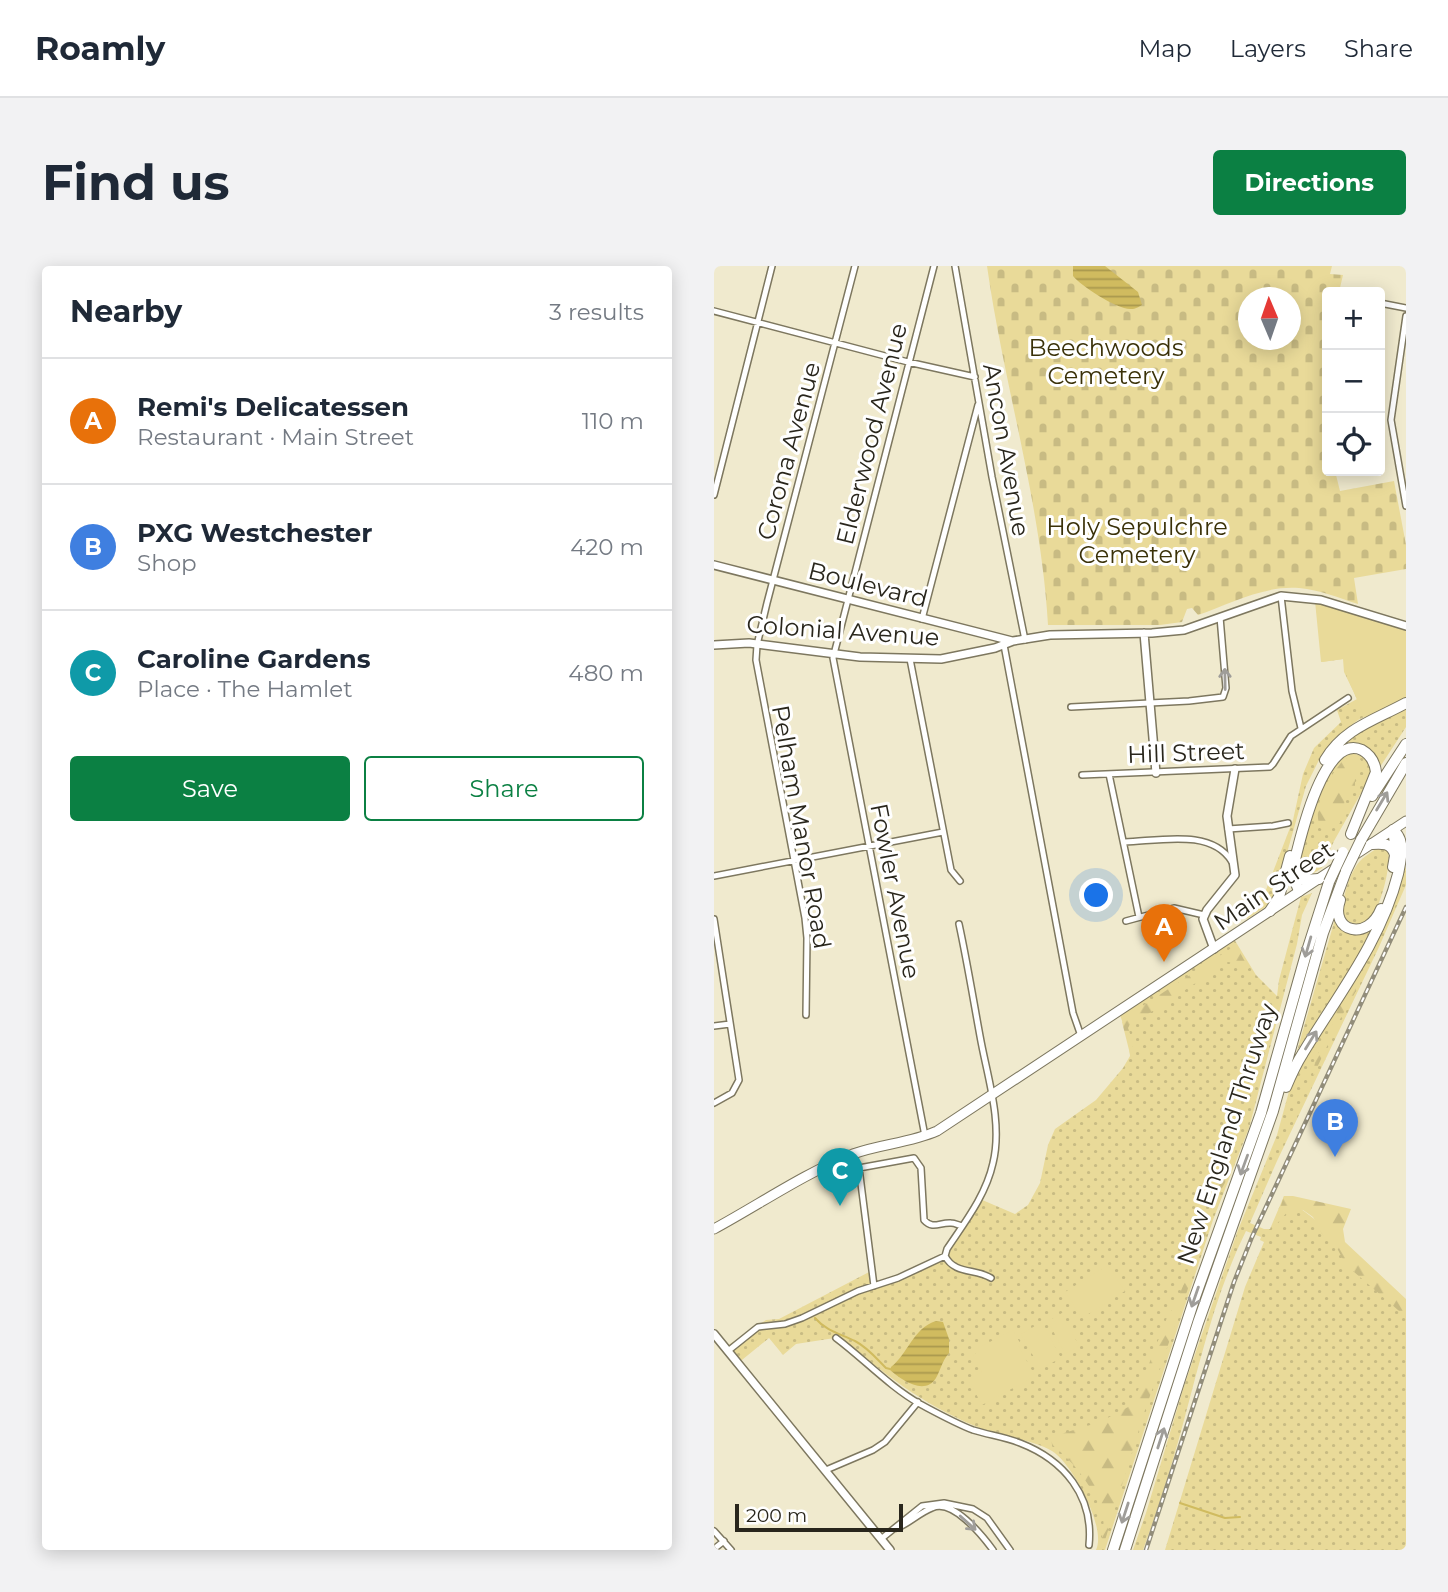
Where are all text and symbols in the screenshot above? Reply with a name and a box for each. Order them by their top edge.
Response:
text: Roamly [35,28,165,68]
text: Map [1138,34,1192,63]
text: Layers [1230,34,1306,63]
text: Share [1344,34,1413,63]
button: Directions [1213,150,1406,215]
text: Find us [42,153,230,212]
north arrow [1238,287,1301,350]
map controls [1322,287,1385,476]
button: + [1322,287,1385,350]
text: Nearby [70,293,182,330]
text: 3 results [549,298,644,326]
street label: Elderwood Avenue [830,320,913,548]
park label: Beechwoods Cemetery [1028,333,1184,390]
button: − [1322,350,1385,413]
street label: Corona Avenue [751,359,826,543]
street label: Ancon Avenue [977,361,1036,539]
text: Remi's Delicatessen [137,391,409,423]
text: A [84,407,102,435]
text: 110 m [582,407,644,435]
button: locate [1322,413,1385,476]
text: Restaurant · Main Street [137,423,414,451]
park label: Holy Sepulchre Cemetery [1046,512,1228,569]
text: PXG Westchester [137,517,372,549]
text: B [84,533,102,561]
text: 420 m [570,533,644,561]
text: Shop [137,549,197,577]
street label: Boulevard [805,556,931,613]
street label: Colonial Avenue [746,609,940,652]
text: Caroline Gardens [137,643,371,675]
text: C [85,659,101,687]
text: 480 m [568,659,644,687]
one-way arrow [1219,667,1232,690]
text: Place · The Hamlet [137,675,353,703]
street label: Pelham Manor Road [766,703,837,951]
street label: Hill Street [1127,736,1246,769]
button: Save [70,756,350,821]
button: Share [364,756,644,821]
one-way arrow [1376,791,1390,811]
street label: Fowler Avenue [864,801,927,981]
street label: Main Street [1208,835,1339,936]
your location [1079,878,1113,912]
pin: A [1141,904,1187,962]
one-way arrow [1300,936,1313,958]
street label: New England Thruway [1171,1000,1282,1268]
one-way arrow [1305,1030,1319,1050]
pin: B [1312,1099,1358,1157]
pin: C [817,1148,863,1206]
one-way arrow [1237,1154,1249,1176]
one-way arrow [1188,1286,1201,1308]
one-way arrow [1155,1428,1168,1450]
scale bar [735,1501,903,1533]
one-way arrow [1118,1502,1130,1524]
text: 200 m [746,1504,807,1527]
one-way arrow [959,1515,977,1531]

